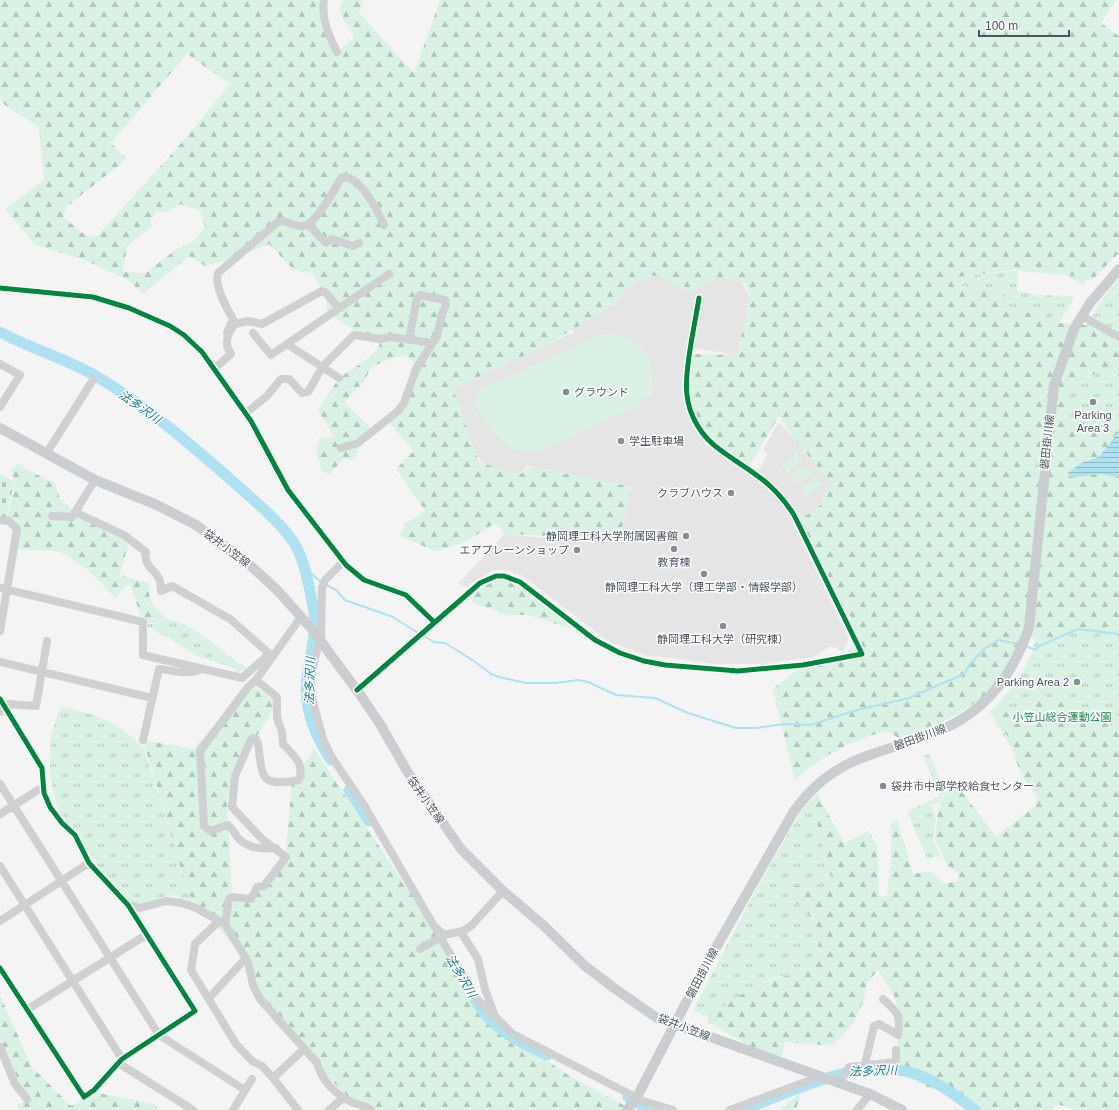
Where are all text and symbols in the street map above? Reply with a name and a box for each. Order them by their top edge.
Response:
scale bar [979,12,1069,38]
text: 100 m [985,19,1018,33]
place label: グラウンド [574,386,629,398]
water label: 法多沢川 [116,387,165,428]
marker: グラウンド [561,387,571,397]
marker: Parking Area 3 [1088,397,1098,407]
place label: Parking Area 3 [1074,409,1112,434]
street label: 磐田掛川線 [1038,414,1056,470]
place label: 学生駐車場 [629,435,684,447]
marker: 学生駐車場 [616,436,626,446]
place label: クラブハウス [657,487,723,499]
marker: クラブハウス [726,488,736,498]
street label: 袋井小笠線 [201,527,253,569]
place label: 静岡理工科大学附属図書館 [546,530,678,542]
marker: 静岡理工科大学附属図書館 [681,531,691,541]
place label: エアプレーンショップ [460,544,569,556]
marker: 教育棟 [669,544,679,554]
marker: エアプレーンショップ [572,545,582,555]
place label: 教育棟 [658,556,691,568]
marker: 静岡理工科大学（理工学部・情報学部） [699,569,709,579]
place label: 静岡理工科大学（理工学部・情報学部） [605,581,803,593]
marker: 静岡理工科大学（研究棟） [718,621,728,631]
place label: 静岡理工科大学（研究棟） [657,633,789,645]
water label: 法多沢川 [302,655,318,705]
place label: Parking Area 2 [997,676,1069,688]
marker: Parking Area 2 [1072,677,1082,687]
park label: 小笠山総合運動公園 [1013,711,1112,723]
street label: 磐田掛川線 [892,722,948,752]
street label: 袋井小笠線 [405,774,447,826]
place label: 袋井市中部学校給食センター [891,780,1034,792]
marker: 袋井市中部学校給食センター [878,781,888,791]
street label: 磐田掛川線 [684,946,720,1000]
water label: 法多沢川 [443,952,480,1002]
street label: 袋井小笠線 [656,1012,712,1042]
water label: 法多沢川 [849,1063,899,1079]

